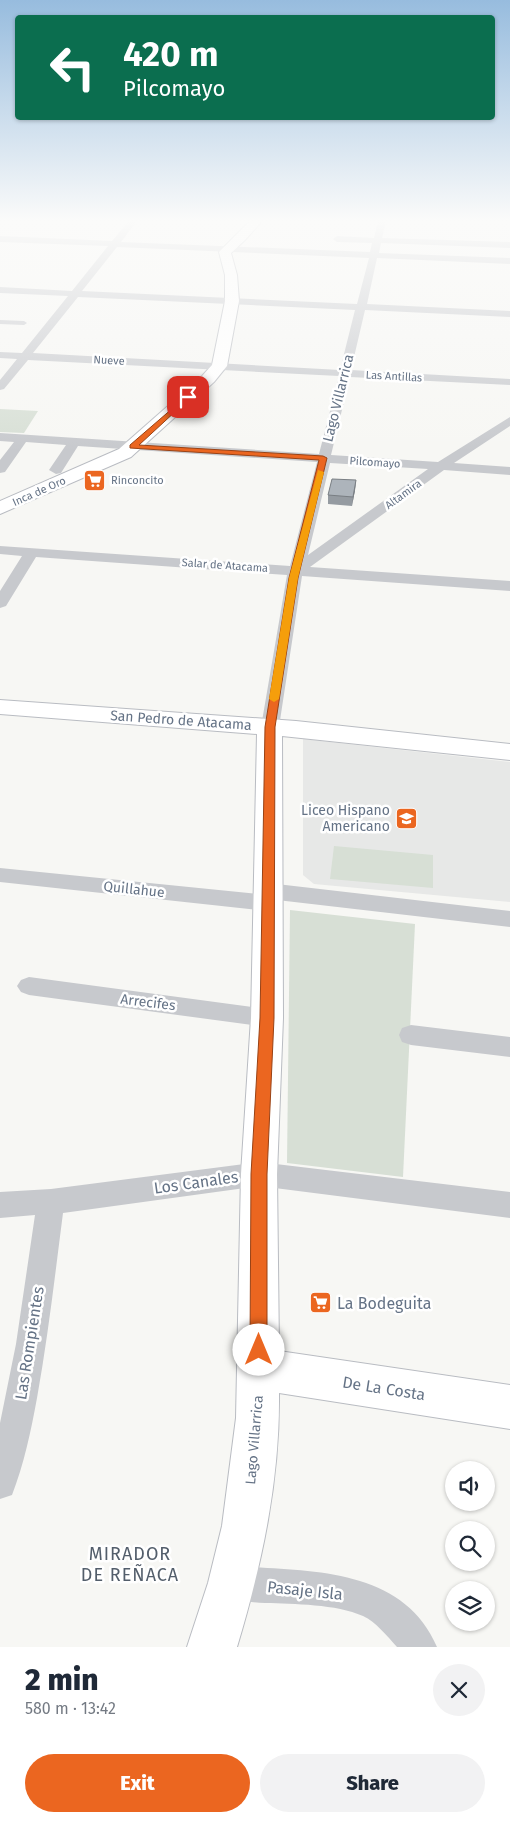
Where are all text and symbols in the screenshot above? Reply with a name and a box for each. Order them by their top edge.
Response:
text: 420 m [123,33,219,75]
icon: left [40,35,105,100]
text: Pilcomayo [123,75,225,102]
street label: Nueve [93,353,125,368]
street label: Lago Villarrica [319,353,358,444]
street label: Las Antillas [365,369,423,384]
pin [167,376,209,418]
icon: arrive [174,383,202,411]
street label: Pilcomayo [349,454,401,471]
supermarket icon: Rinconcito [83,468,107,492]
street label: Inca de Oro [10,474,68,509]
place label: Rinconcito [111,474,164,487]
street label: Altamira [383,477,424,512]
street label: Salar de Atacama [181,556,269,575]
street label: San Pedro de Atacama [110,707,252,734]
place label: Liceo Hispano Americano [301,802,390,835]
school or university icon: Liceo Hispano Americano [394,806,418,830]
street label: Quillahue [102,878,165,901]
street label: Arrecifes [119,991,177,1014]
street label: Los Canales [153,1167,239,1198]
street label: Las Rompientes [11,1285,48,1401]
supermarket icon: La Bodeguita [309,1291,333,1315]
place label: La Bodeguita [337,1294,431,1313]
position arrow [232,1323,284,1375]
street label: De La Costa [341,1373,427,1404]
street label: Lago Villarrica [242,1395,267,1485]
map controls [445,1461,495,1631]
button: sound [445,1461,495,1511]
button: search [445,1521,495,1571]
district label: MIRADOR DE REÑACA [81,1543,179,1586]
street label: Pasaje Isla [266,1577,344,1604]
button: layers [445,1581,495,1631]
text: 2 min [25,1662,98,1698]
button: close [433,1664,485,1716]
text: 580 m · 13:42 [25,1699,116,1718]
button: Exit [25,1754,250,1812]
button: Share [260,1754,485,1812]

